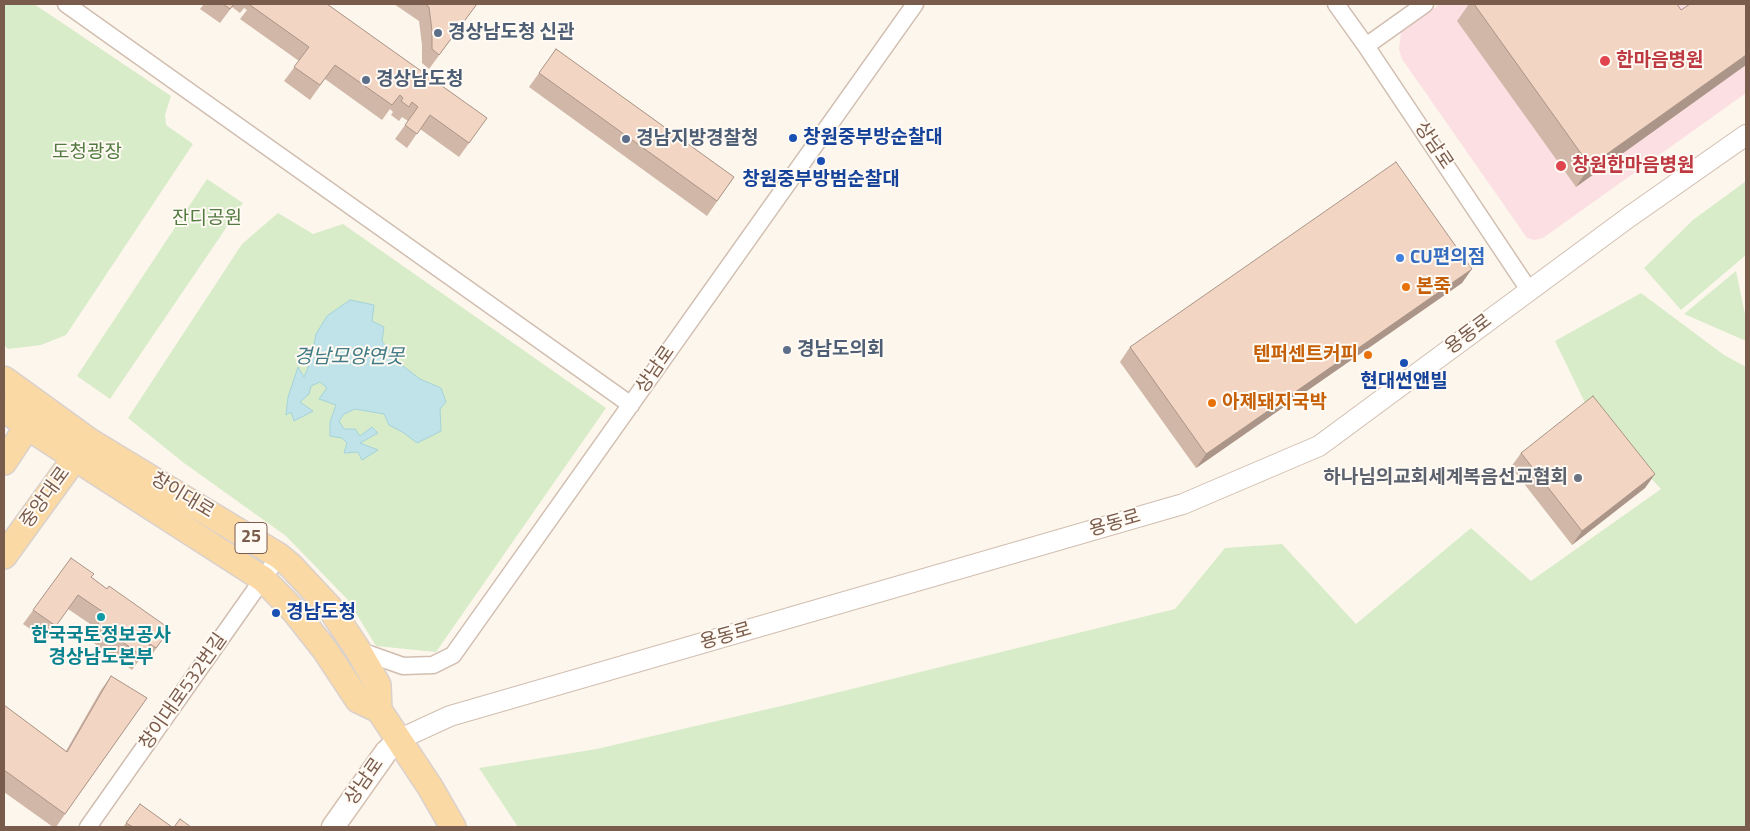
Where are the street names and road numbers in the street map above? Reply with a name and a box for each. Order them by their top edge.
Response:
street label: 상남로 [1409,118,1457,174]
street label: 용동로 [1441,310,1497,360]
street label: 상남로 [632,342,680,398]
street label: 중앙대로 [16,463,76,533]
street label: 창이대로 [146,468,218,524]
street label: 용동로 [1087,506,1143,542]
road number: 25 [235,522,267,554]
street label: 용동로 [698,619,754,655]
street label: 창이대로532번길 [135,629,233,755]
street label: 상남로 [341,754,389,810]

